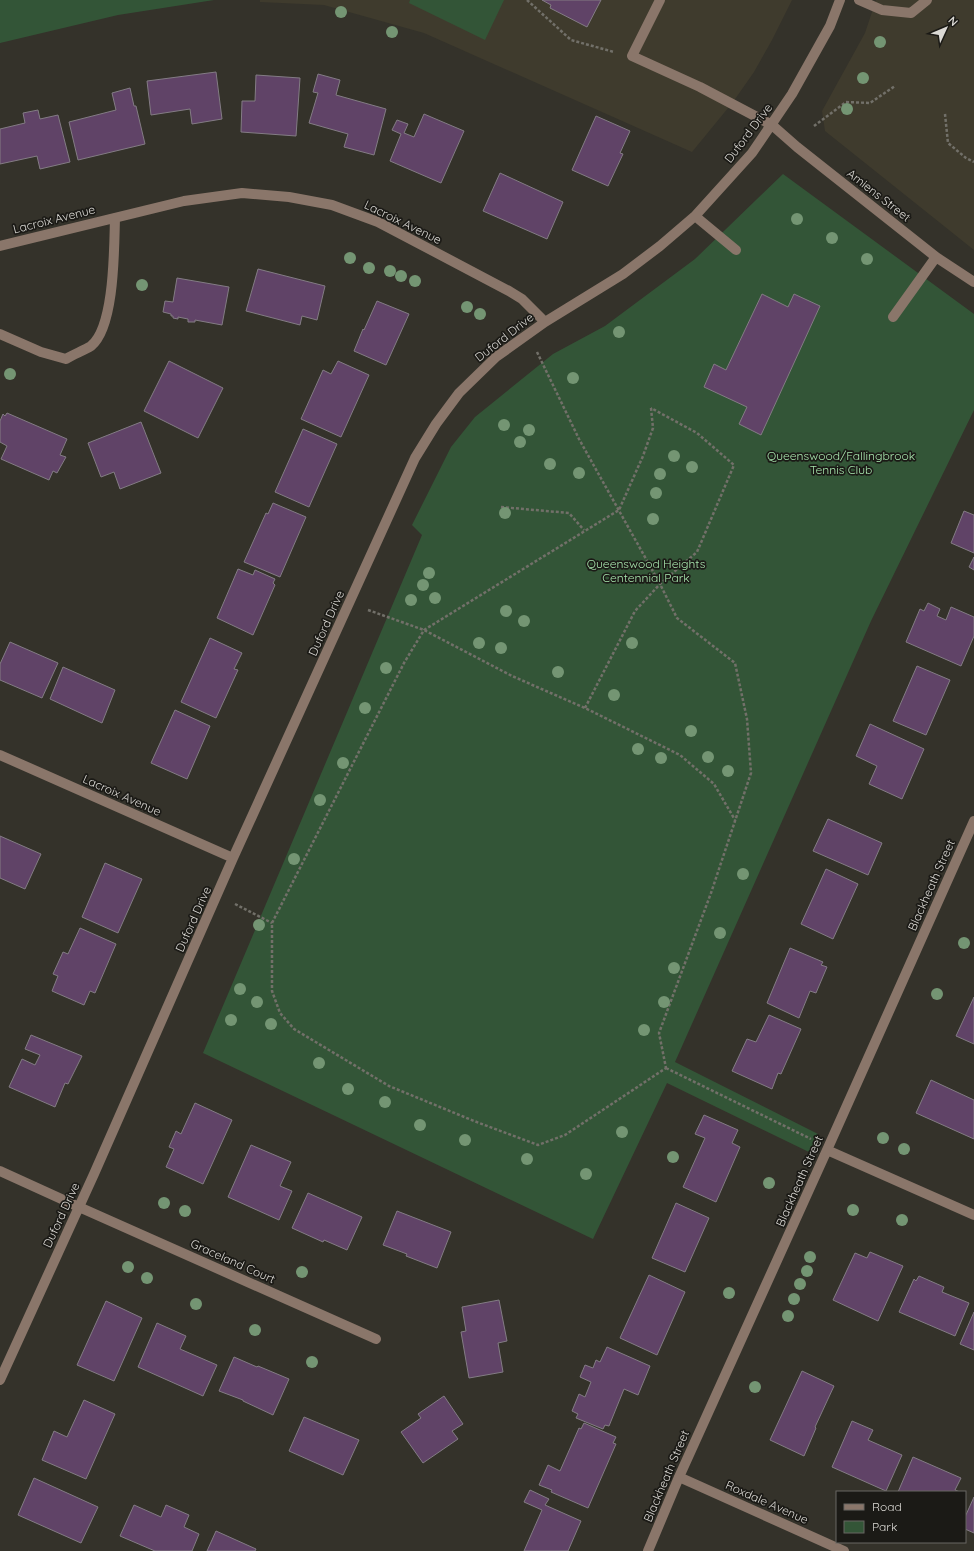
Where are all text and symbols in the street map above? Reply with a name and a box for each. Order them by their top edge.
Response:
north arrow [926,8,966,48]
text: N [945,13,961,29]
street label: Duford Drive [721,100,775,166]
street label: Amiens Street [844,165,914,225]
street label: Lacroix Avenue [362,197,444,247]
street label: Lacroix Avenue [11,201,97,236]
street label: Duford Drive [472,309,537,365]
park label: Queenswood/Fallingbrook Tennis Club [767,448,915,477]
park label: Queenswood Heights Centennial Park [587,556,706,585]
street label: Duford Drive [305,588,347,658]
street label: Lacroix Avenue [81,771,164,819]
street label: Blackheath Street [904,837,958,933]
street label: Duford Drive [172,884,214,954]
street label: Blackheath Street [772,1133,826,1229]
street label: Duford Drive [39,1180,83,1250]
street label: Graceland Court [188,1236,278,1286]
street label: Blackheath Street [640,1428,692,1524]
street label: Roxdale Avenue [723,1477,811,1527]
legend [836,1491,966,1543]
text: Road [872,1499,902,1514]
text: Park [872,1519,897,1534]

